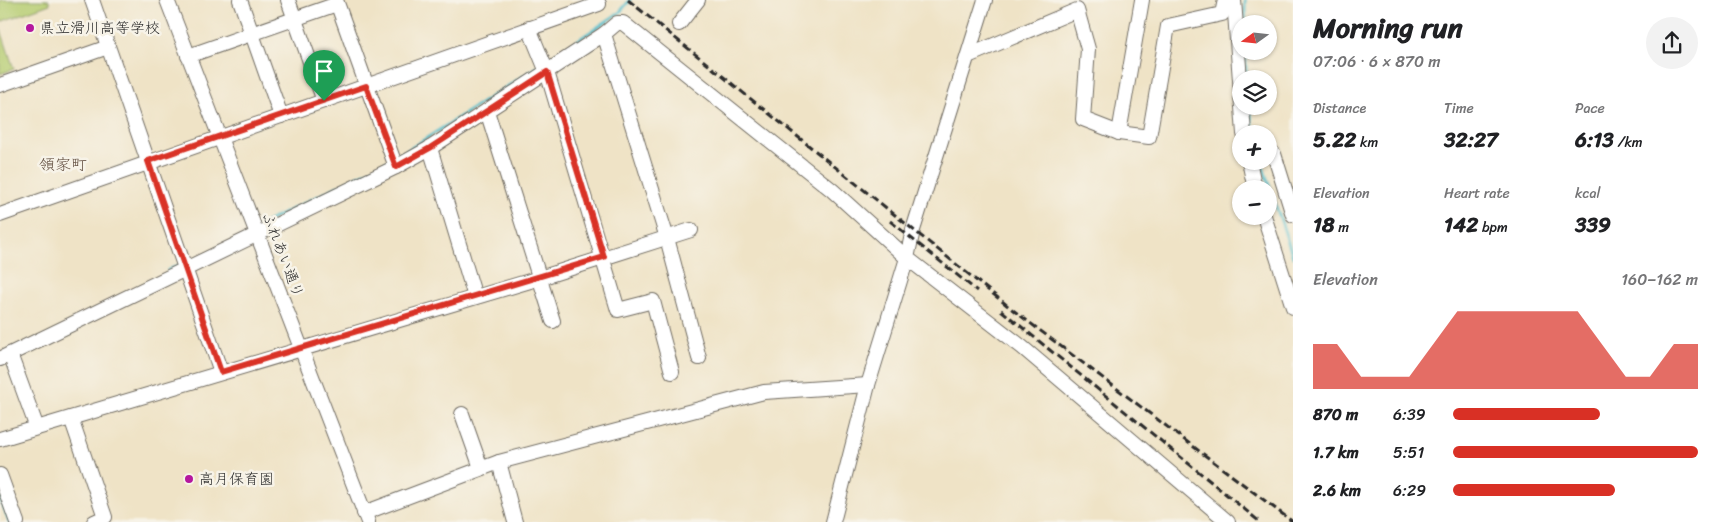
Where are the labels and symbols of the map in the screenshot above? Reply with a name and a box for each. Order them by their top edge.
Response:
place label: 県立滑川高等学校 [40,15,160,41]
north arrow [1232,15,1278,60]
marker: 県立滑川高等学校 [24,22,36,34]
pin [303,50,345,101]
district label: 領家町 [39,150,87,179]
street label: ふれあい通り [255,208,311,302]
place label: 高月保育園 [199,466,274,492]
marker: 高月保育園 [183,473,195,485]

